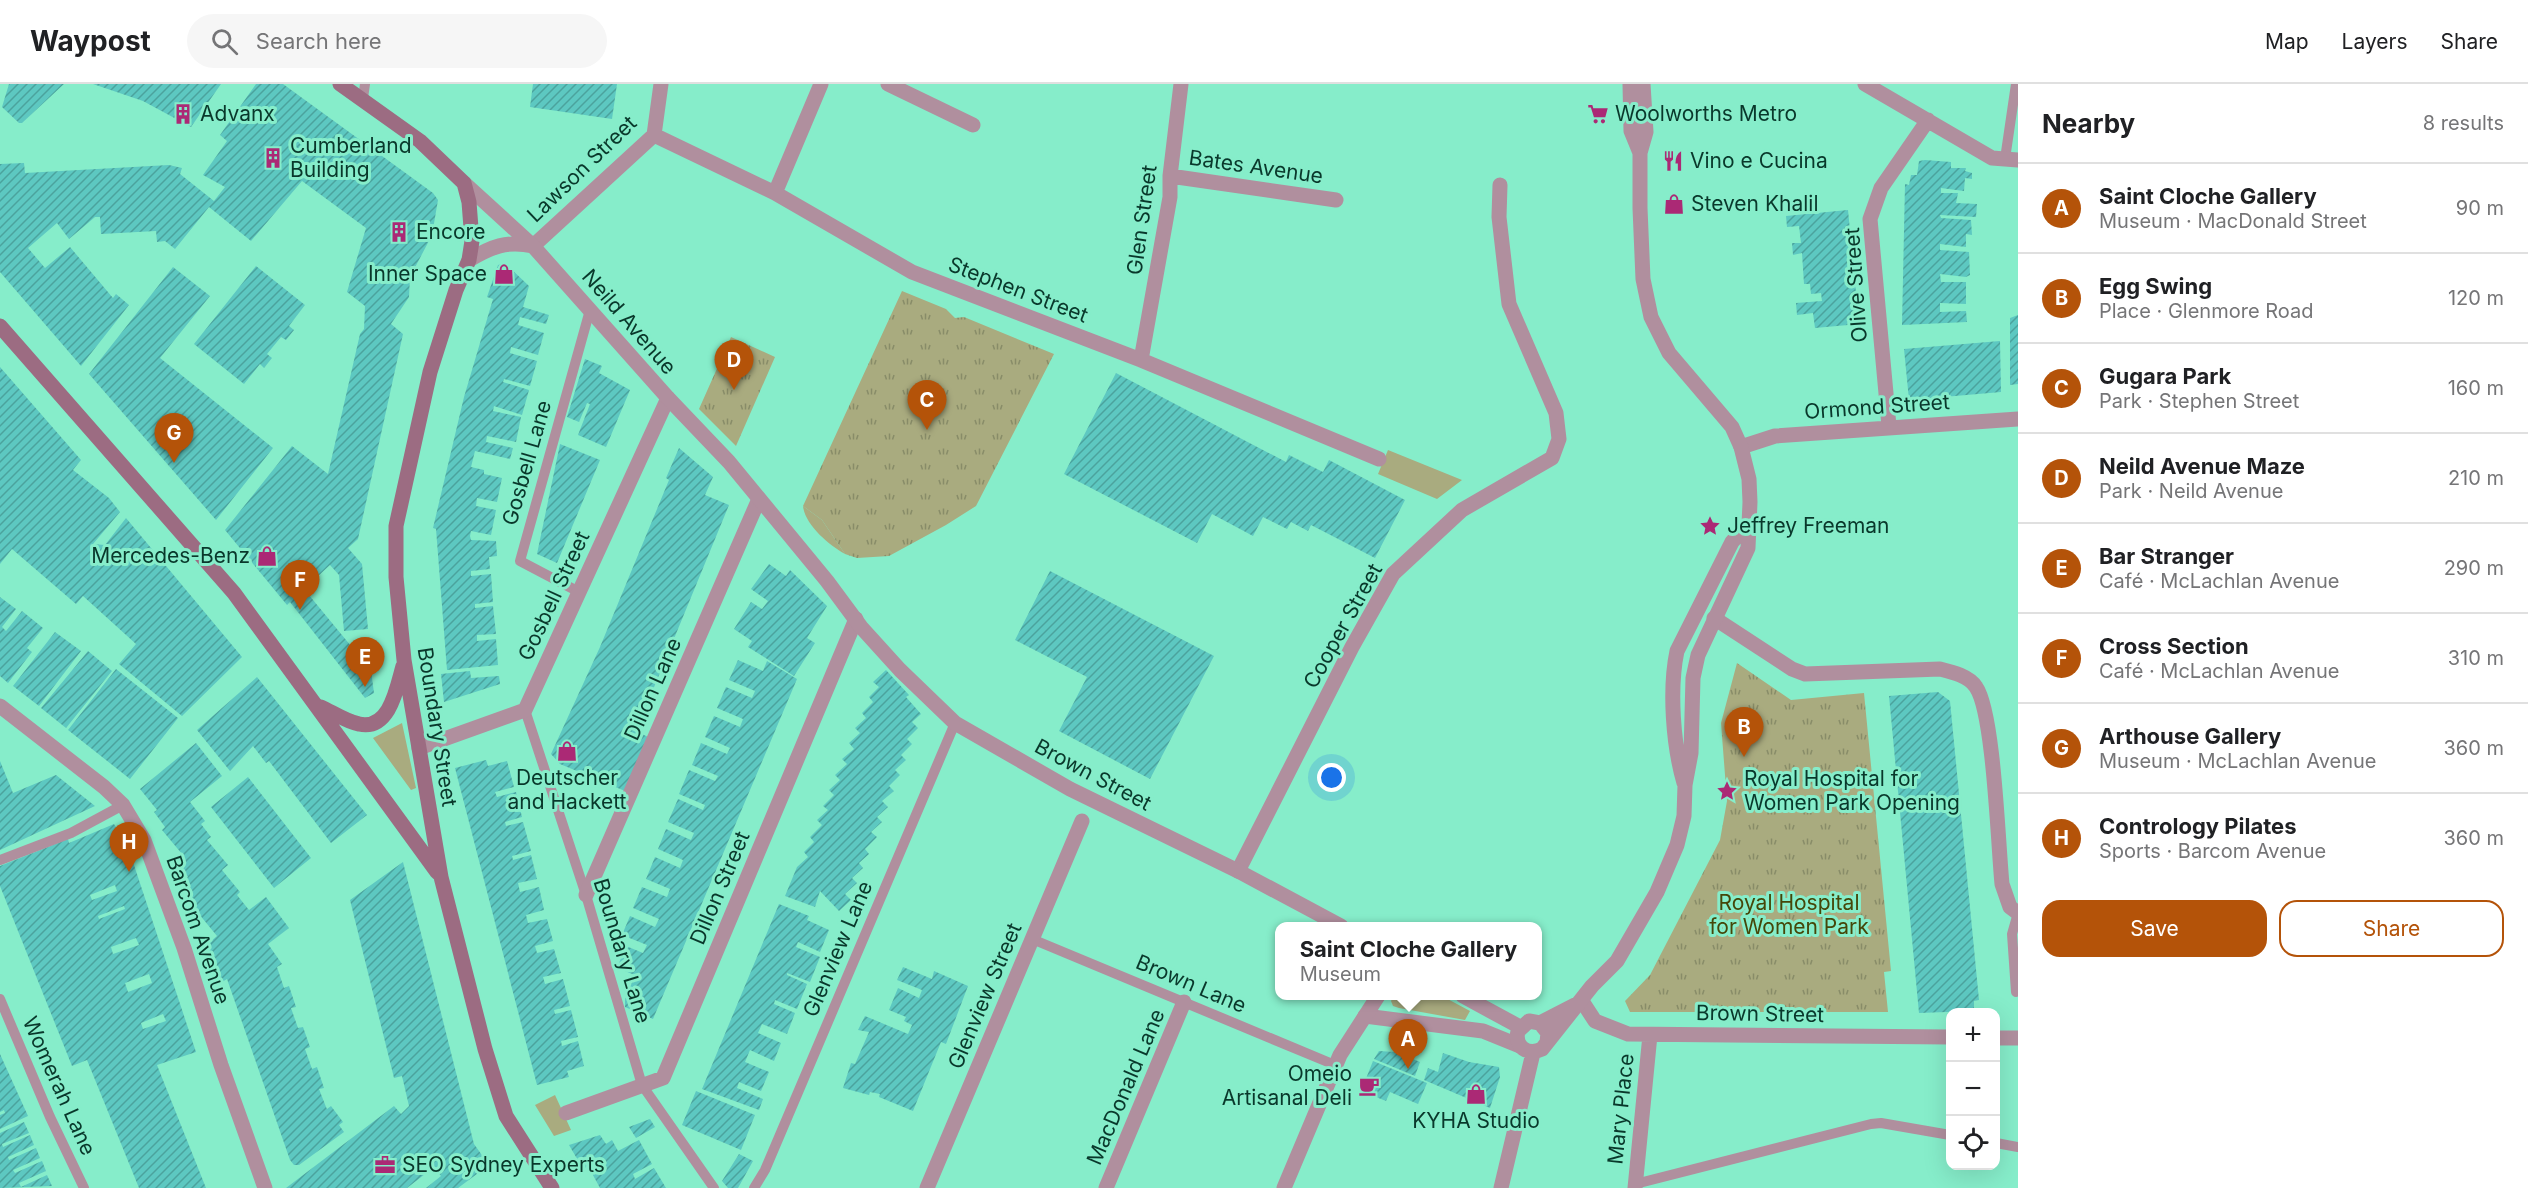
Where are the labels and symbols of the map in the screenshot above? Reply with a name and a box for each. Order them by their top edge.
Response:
place label: Advanx [200,101,275,126]
place label: Woolworths Metro [1615,101,1797,126]
building icon: Advanx [171,102,195,126]
supermarket icon: Woolworths Metro [1586,102,1610,126]
street label: Lawson Street [522,110,642,227]
place label: Cumberland Building [290,133,412,182]
street label: Bates Avenue [1187,145,1325,188]
building icon: Cumberland Building [261,146,285,170]
place label: Vino e Cucina [1690,148,1828,173]
restaurant icon: Vino e Cucina [1661,149,1685,173]
street label: Glen Street [1121,163,1162,276]
place label: Steven Khalil [1691,191,1819,216]
shop icon: Steven Khalil [1662,192,1686,216]
place label: Encore [416,219,485,244]
building icon: Encore [387,220,411,244]
street label: Olive Street [1839,227,1872,343]
street label: Stephen Street [945,251,1092,328]
place label: Inner Space [368,261,487,286]
shop icon: Inner Space [492,262,516,286]
street label: Neild Avenue [577,264,682,379]
pin: D [714,340,754,390]
pin: C [908,380,946,430]
street label: Ormond Street [1803,389,1951,424]
street label: Gosbell Lane [497,397,556,528]
pin: G [154,414,194,463]
place label: Jeffrey Freeman [1727,513,1889,538]
place icon: Jeffrey Freeman [1698,514,1722,538]
street label: Gosbell Street [513,527,594,664]
place label: Mercedes-Benz [91,543,250,568]
shop icon: Mercedes-Benz [255,544,279,568]
street label: Cooper Street [1298,559,1387,692]
pin: F [280,560,320,610]
street label: Dillon Lane [619,634,686,744]
pin: E [346,638,385,687]
street label: Boundary Street [413,645,462,809]
pin: B [1724,708,1764,757]
street label: Brown Street [1031,733,1156,816]
shop icon: Deutscher and Hackett [555,739,579,763]
your location [1317,763,1346,792]
place label: Deutscher and Hackett [508,765,627,814]
place label: Royal Hospital for Women Park Opening [1744,766,1960,815]
place icon: Royal Hospital for Women Park Opening [1715,779,1739,803]
pin: H [110,822,148,872]
street label: Dillon Street [684,827,755,948]
street label: Barcom Avenue [161,852,236,1008]
street label: Boundary Lane [589,875,656,1026]
street label: Glenview Lane [798,877,877,1021]
park label: Royal Hospital for Women Park [1709,890,1869,939]
street label: Glenview Street [943,919,1027,1073]
street label: Brown Lane [1132,949,1250,1018]
street label: Brown Street [1696,1000,1824,1027]
street label: MacDonald Lane [1081,1005,1170,1168]
street label: Womerah Lane [18,1013,101,1159]
pin: A [1388,1020,1428,1069]
street label: Mary Place [1602,1052,1639,1166]
place label: Omeio Artisanal Deli [1222,1061,1352,1110]
cafe icon: Omeio Artisanal Deli [1357,1074,1381,1098]
shop icon: KYHA Studio [1464,1082,1488,1106]
place label: KYHA Studio [1412,1108,1540,1133]
place label: SEO Sydney Experts [402,1152,605,1177]
office icon: SEO Sydney Experts [373,1153,397,1177]

